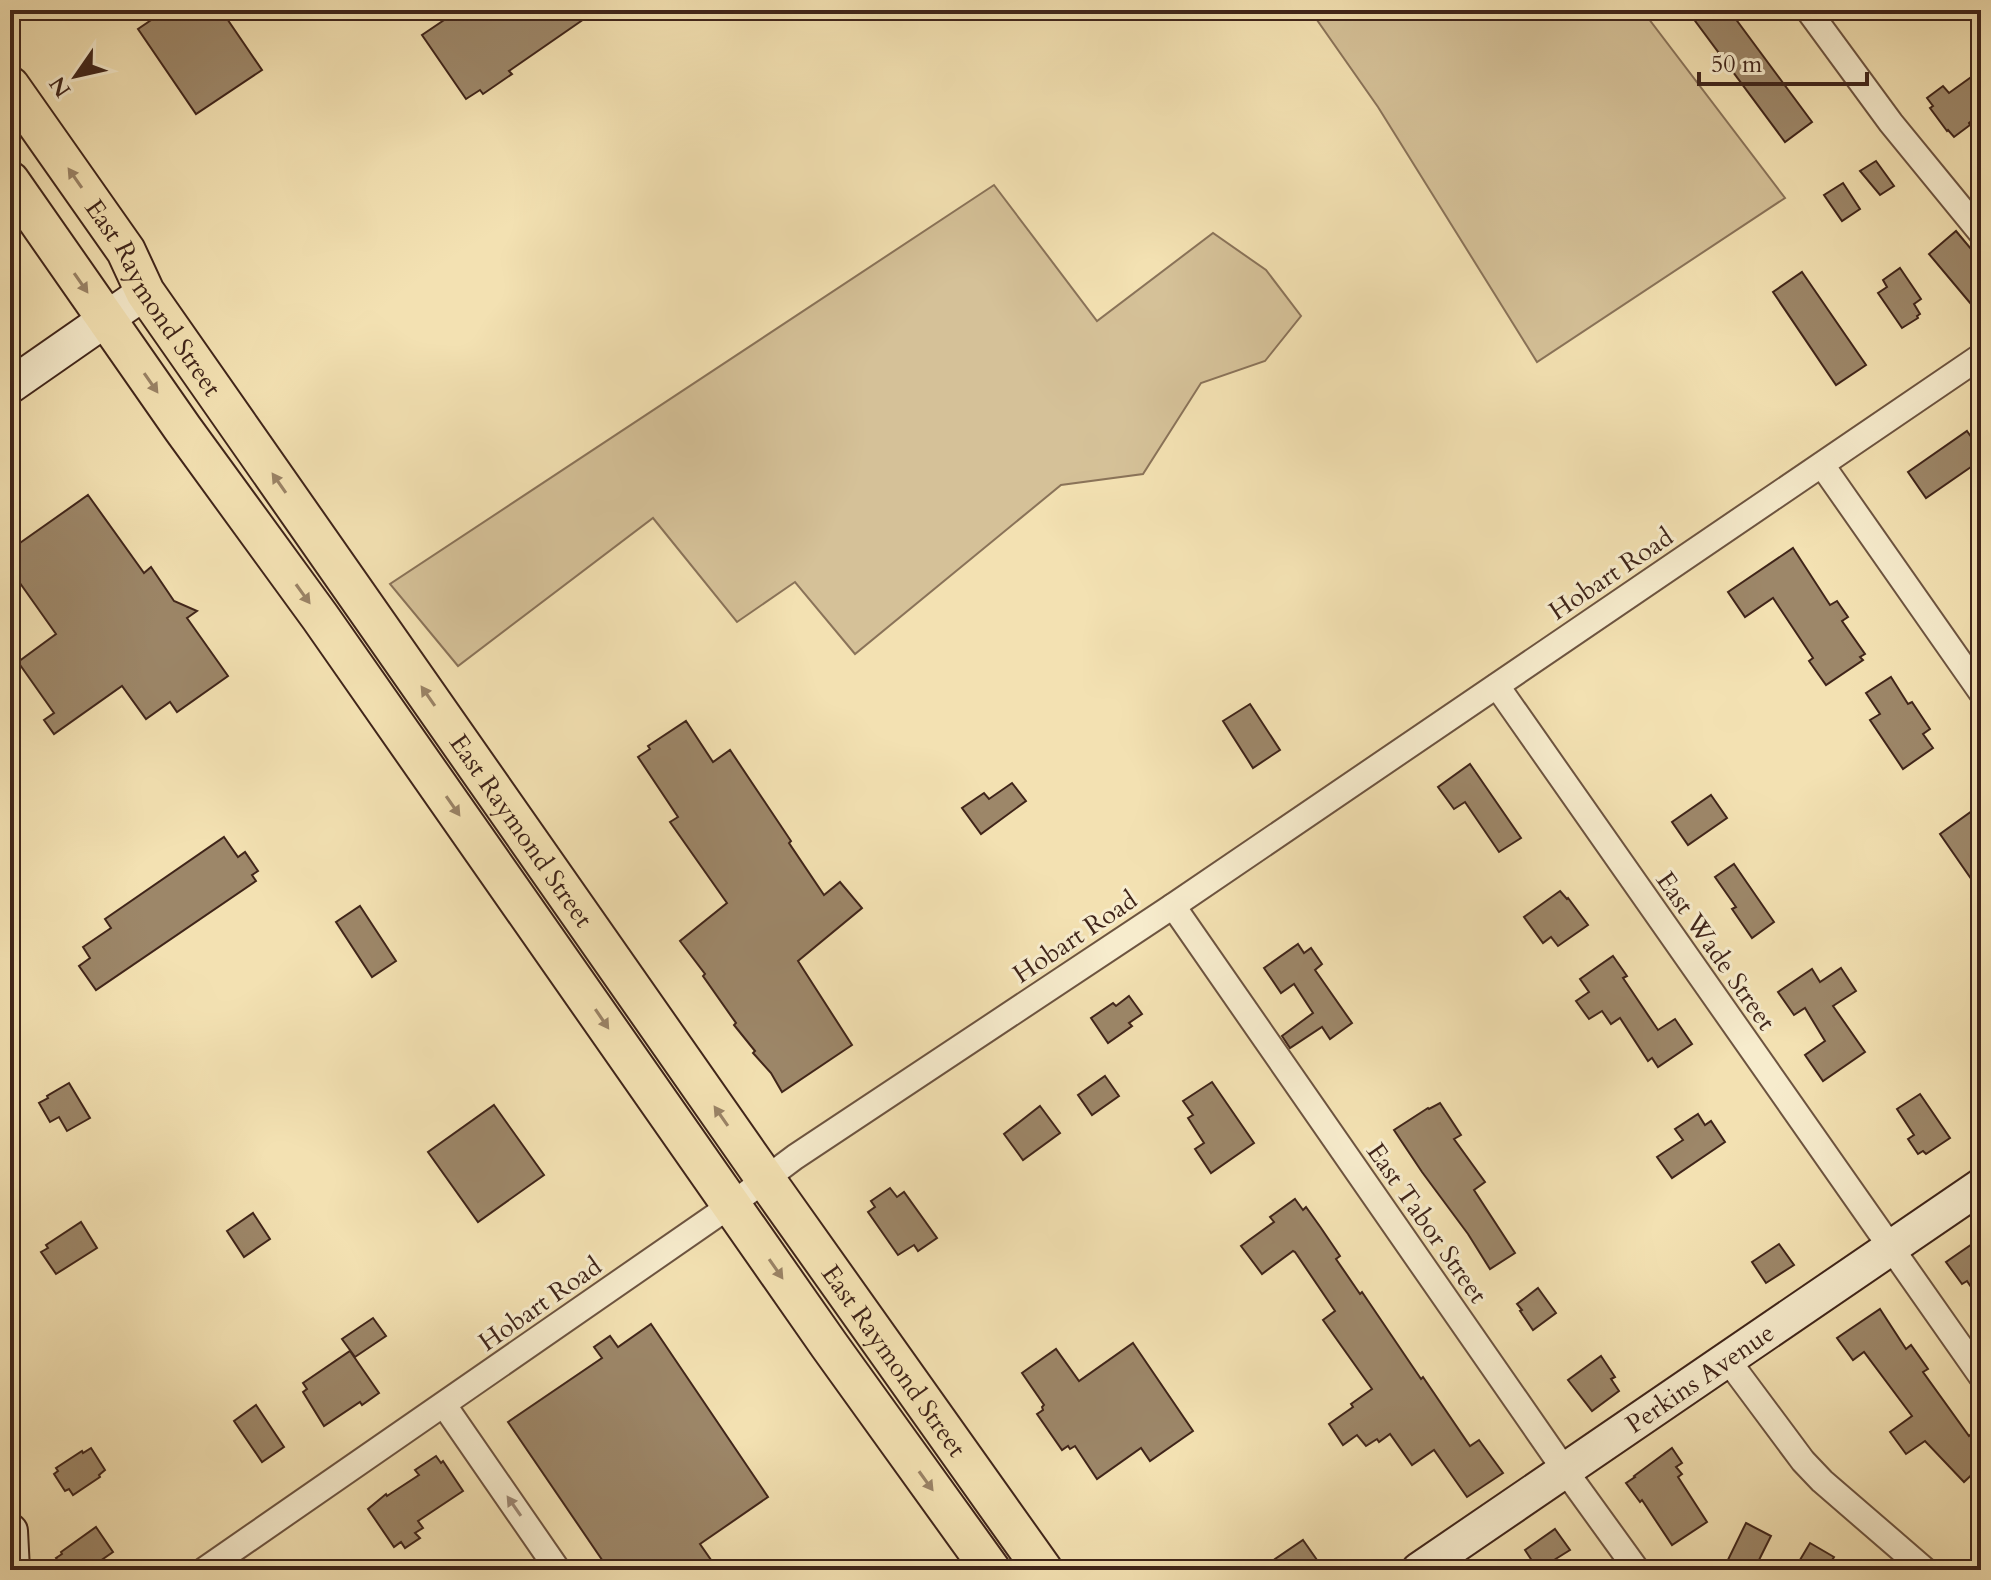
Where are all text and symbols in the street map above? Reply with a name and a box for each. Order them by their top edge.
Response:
north arrow [36,36,116,116]
scale bar [1699,36,1867,86]
text: 50 m [1711,48,1763,81]
text: N [42,70,78,103]
one-way arrow [67,168,83,189]
street label: East Raymond Street [77,192,230,403]
one-way arrow [73,272,89,294]
one-way arrow [143,373,158,394]
one-way arrow [272,472,287,493]
street label: Hobart Road [1542,519,1680,628]
one-way arrow [295,583,310,604]
one-way arrow [421,685,436,706]
street label: East Raymond Street [442,727,601,934]
one-way arrow [445,796,460,817]
street label: East Wade Street [1648,865,1784,1037]
street label: Hobart Road [1006,882,1144,991]
one-way arrow [594,1009,609,1030]
one-way arrow [714,1105,729,1126]
street label: East Tabor Street [1359,1136,1495,1310]
street label: Hobart Road [471,1249,609,1359]
street label: East Raymond Street [814,1257,975,1464]
one-way arrow [768,1258,783,1279]
street label: Perkins Avenue [1619,1315,1781,1441]
one-way arrow [918,1470,934,1491]
one-way arrow [506,1495,521,1516]

